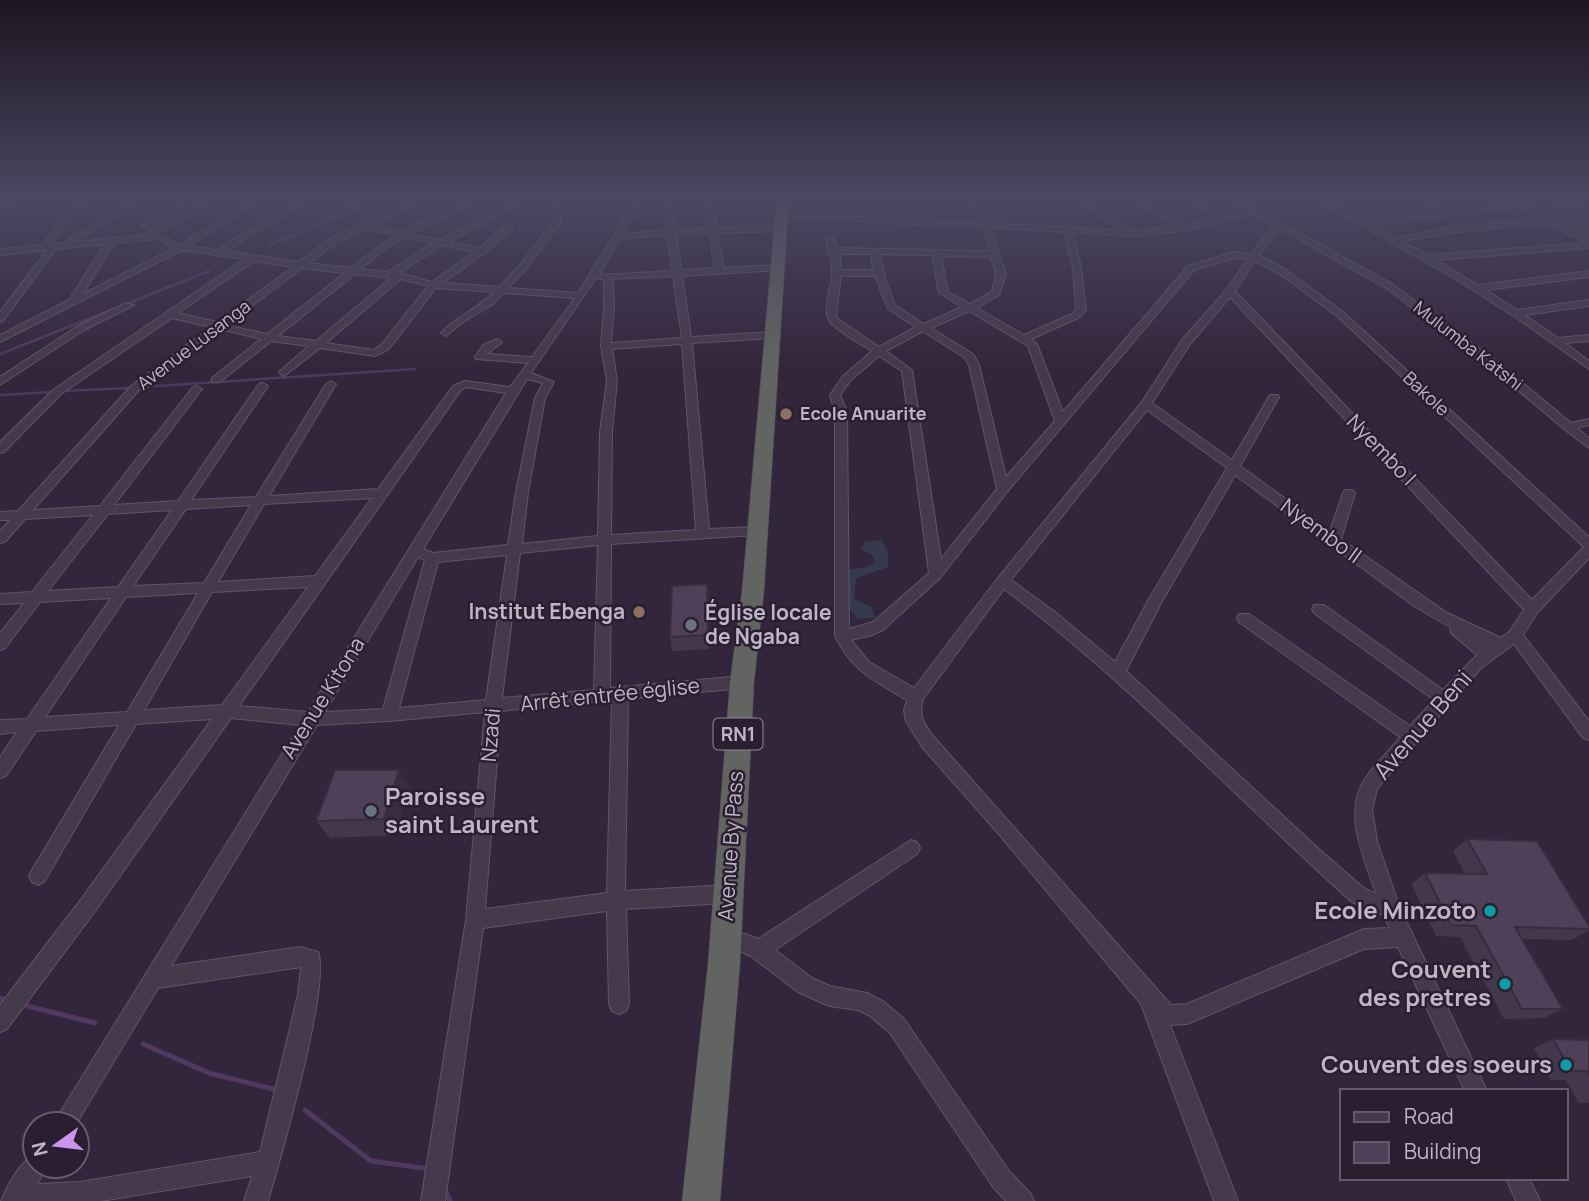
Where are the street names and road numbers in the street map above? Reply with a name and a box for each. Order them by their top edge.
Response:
street label: Avenue Lusanga [132,294,255,395]
street label: Mulumba Katshi [1409,295,1528,395]
street label: Bakole [1398,366,1455,421]
street label: Nyembo I [1341,408,1423,491]
street label: Nyembo II [1275,491,1368,569]
street label: Avenue Kitona [274,632,371,763]
street label: Avenue Beni [1365,662,1479,786]
street label: Arrêt entrée église [519,671,701,717]
street label: Nzadi [474,707,506,763]
road number: RN1 [714,719,762,750]
street label: Avenue By Pass [711,770,749,922]

